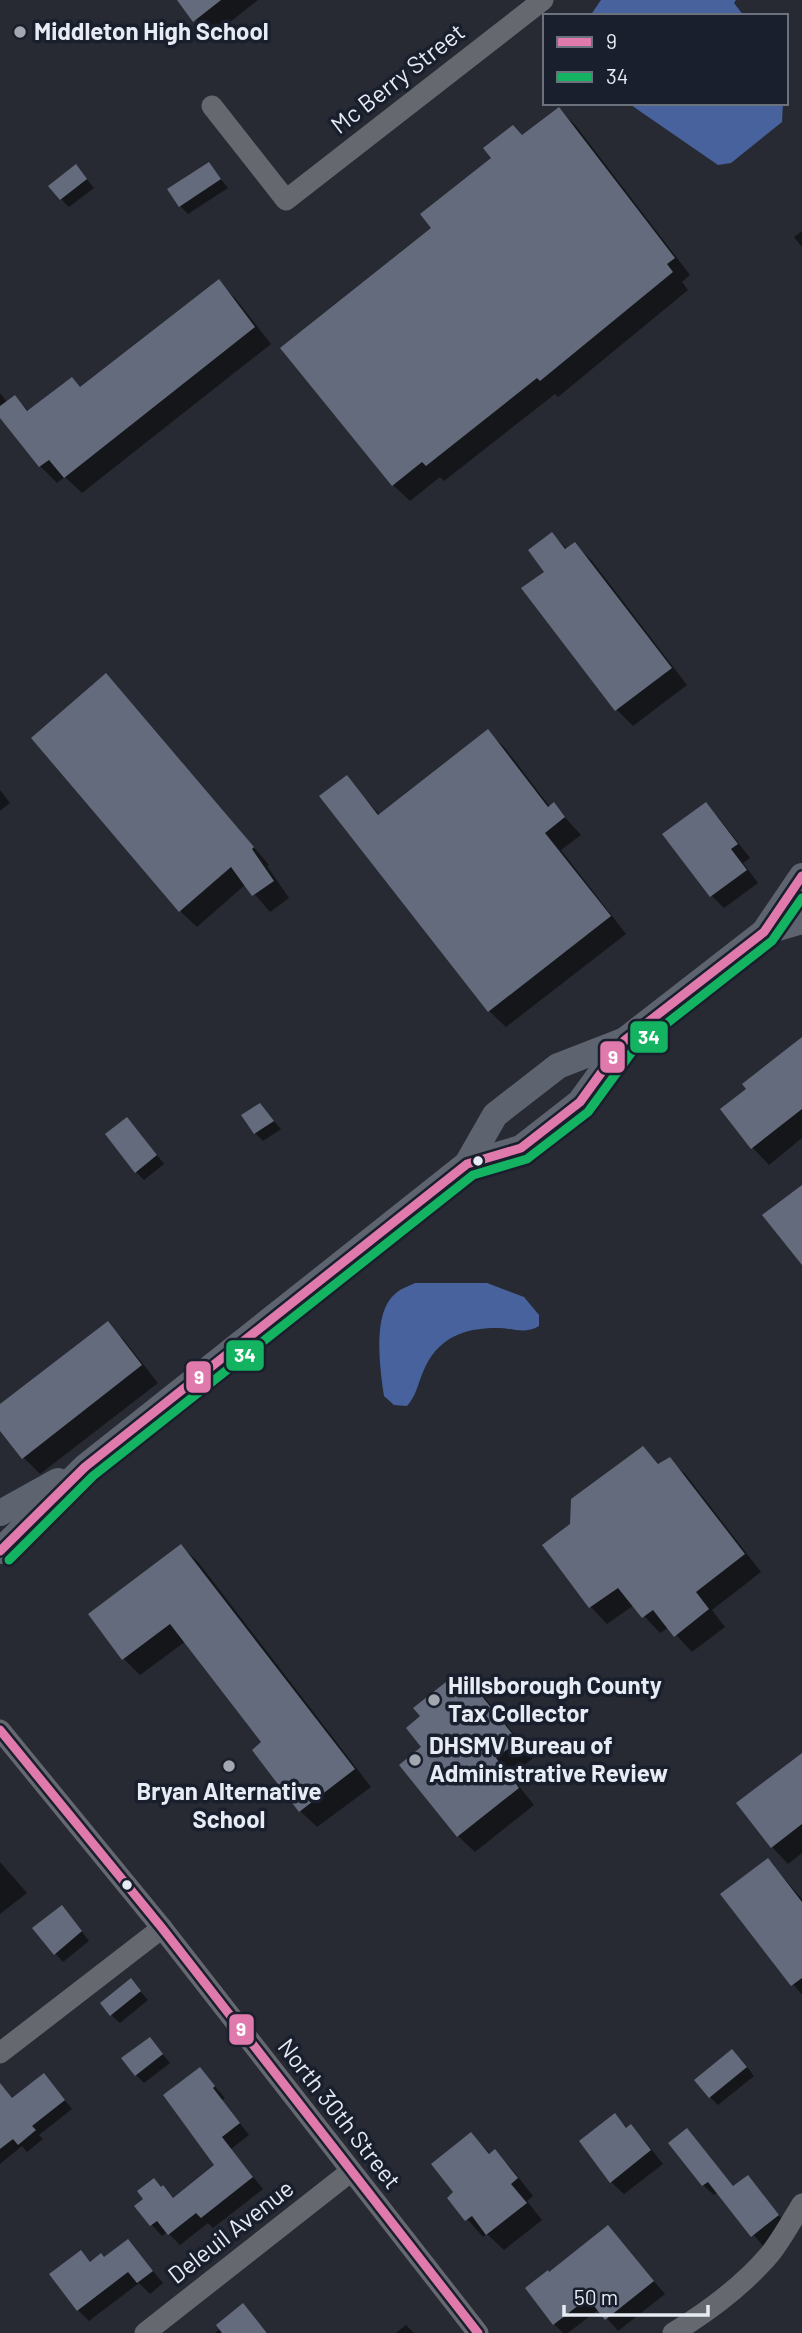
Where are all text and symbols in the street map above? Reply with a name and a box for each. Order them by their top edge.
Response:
legend [543,14,788,105]
place label: Middleton High School [34,16,269,45]
street label: Mc Berry Street [324,17,470,139]
marker: Middleton High School [12,24,28,40]
text: 9 [606,28,617,53]
text: 34 [606,63,628,88]
line badge: 34 [629,1020,669,1054]
text: 34 [638,1025,660,1048]
line badge: 9 [599,1040,626,1074]
text: 9 [608,1045,618,1068]
unlabelled marker [471,1154,485,1168]
line badge: 34 [225,1339,265,1372]
text: 34 [234,1343,256,1366]
line badge: 9 [185,1360,212,1394]
text: 9 [194,1365,204,1388]
place label: Hillsborough County Tax Collector [448,1670,662,1727]
marker: Hillsborough County Tax Collector [426,1692,442,1708]
place label: DHSMV Bureau of Administrative Review [429,1730,668,1787]
marker: DHSMV Bureau of Administrative Review [407,1752,423,1768]
marker: Bryan Alternative School [221,1758,237,1774]
place label: Bryan Alternative School [136,1776,322,1833]
unlabelled marker [120,1878,134,1892]
line badge: 9 [228,2013,255,2046]
text: 9 [236,2017,246,2040]
street label: North 30th Street [272,2032,408,2194]
street label: Deleuil Avenue [161,2173,299,2289]
scale bar [564,2274,708,2318]
text: 50 m [574,2284,618,2309]

